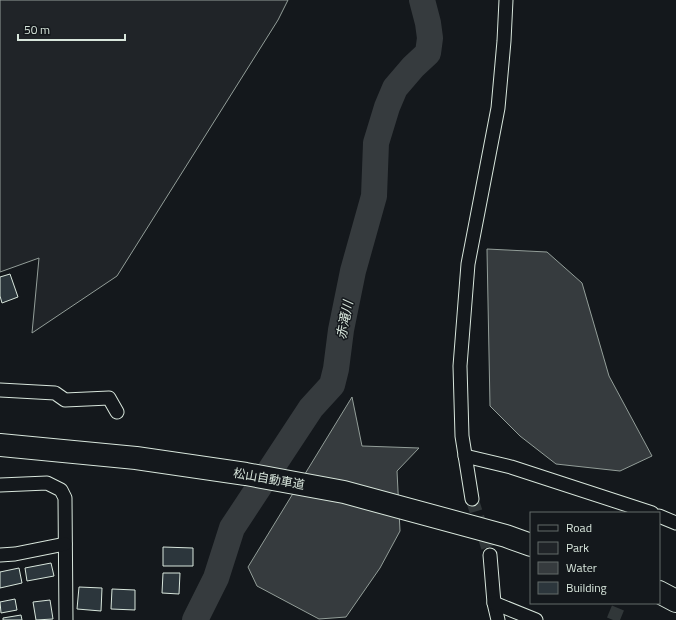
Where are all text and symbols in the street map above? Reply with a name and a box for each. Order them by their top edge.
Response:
scale bar [18,16,125,42]
text: 50 m [24,20,50,39]
water label: 赤滝川 [330,297,358,341]
street label: 松山自動車道 [232,463,306,494]
legend [530,512,660,604]
text: Road [566,518,592,537]
text: Park [566,538,589,557]
text: Water [566,558,597,577]
text: Building [566,578,607,597]

